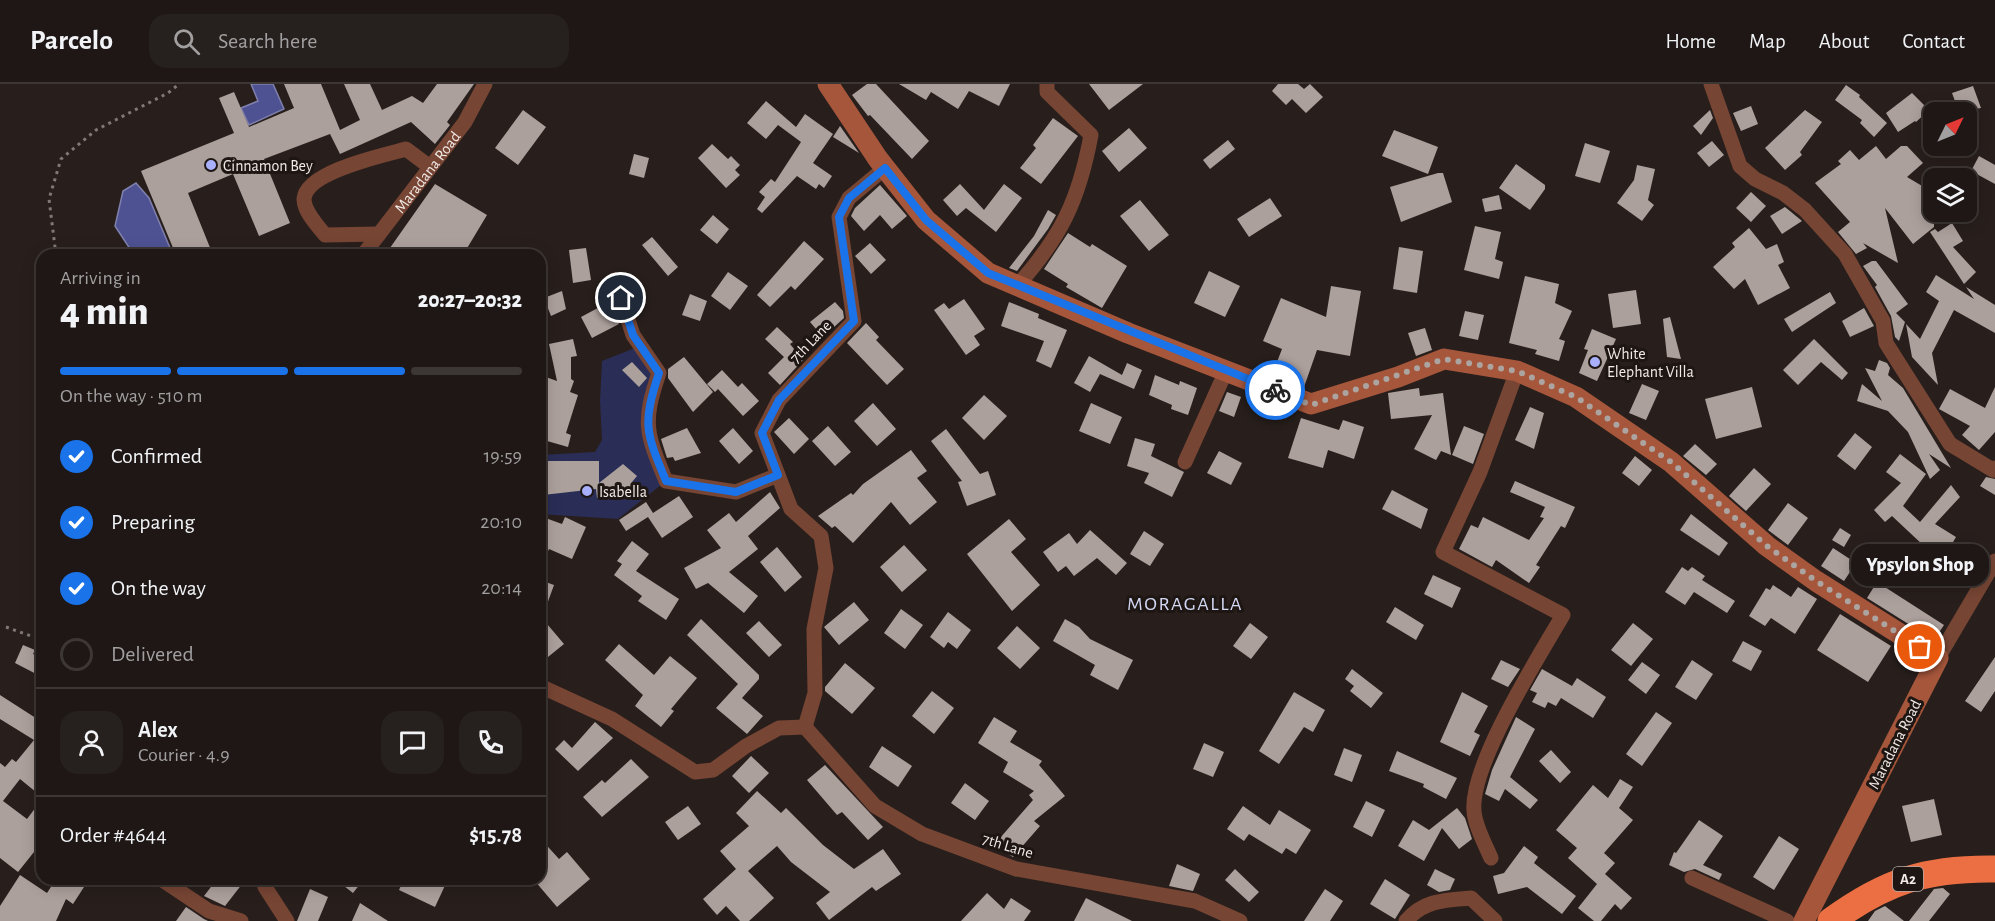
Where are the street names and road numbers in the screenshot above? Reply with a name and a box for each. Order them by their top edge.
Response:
street label: Maradana Road [392,129,464,216]
street label: 7th Lane [787,317,835,366]
street label: Maradana Road [1866,697,1924,792]
street label: 7th Lane [980,831,1035,861]
road number: A2 [1893,867,1923,891]

